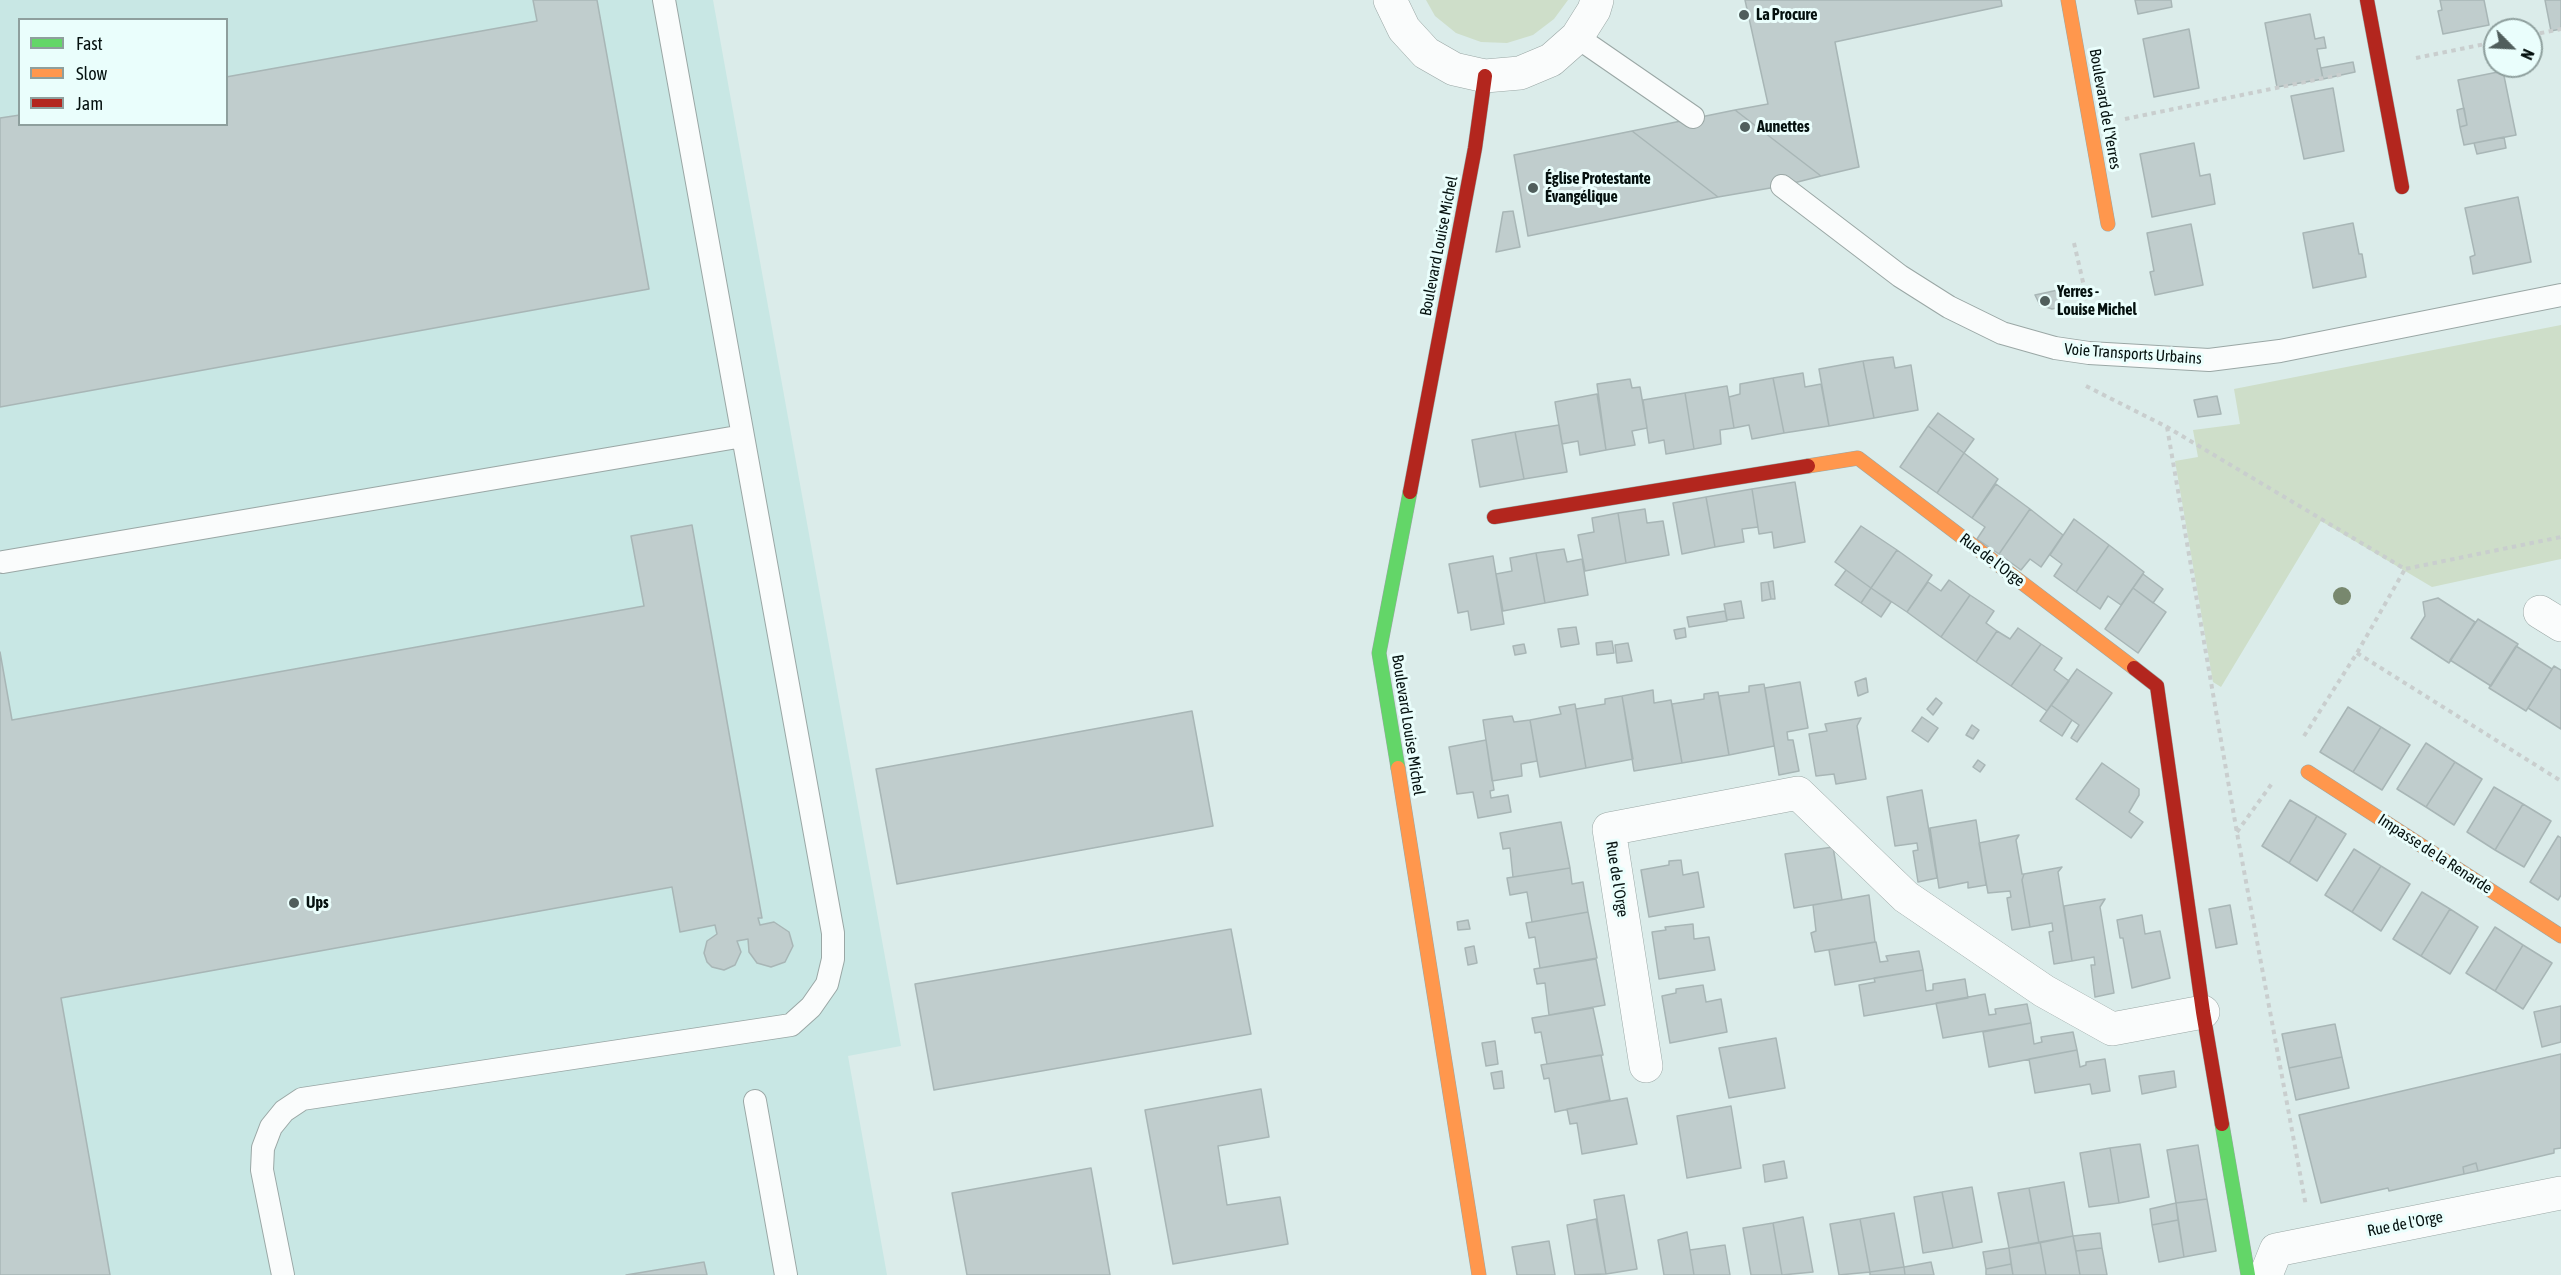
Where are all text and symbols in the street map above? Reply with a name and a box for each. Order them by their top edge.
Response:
place label: La Procure [1756,5,1818,25]
marker: La Procure [1737,8,1751,22]
legend [18,18,228,126]
north arrow [2483,18,2543,78]
text: Fast [76,33,103,54]
street label: Boulevard de l'Yerres [2085,47,2125,171]
text: N [2517,47,2538,62]
text: Slow [76,63,107,84]
text: Jam [76,93,103,114]
place label: Aunettes [1757,117,1810,137]
marker: Aunettes [1738,120,1752,134]
place label: Église Protestante Évangélique [1545,169,1651,207]
street label: Boulevard Louise Michel [1416,174,1462,318]
marker: Église Protestante Évangélique [1526,181,1540,195]
place label: Yerres - Louise Michel [2057,282,2137,320]
marker: Yerres - Louise Michel [2038,294,2052,308]
street label: Voie Transports Urbains [2064,340,2202,368]
street label: Rue de l'Orge [1956,529,2028,591]
street label: Boulevard Louise Michel [1387,653,1429,797]
street label: Impasse de la Renarde [2374,810,2496,898]
street label: Rue de l'Orge [1602,840,1632,918]
place label: Ups [306,893,329,913]
marker: Ups [287,896,301,910]
street label: Rue de l'Orge [2366,1207,2444,1241]

